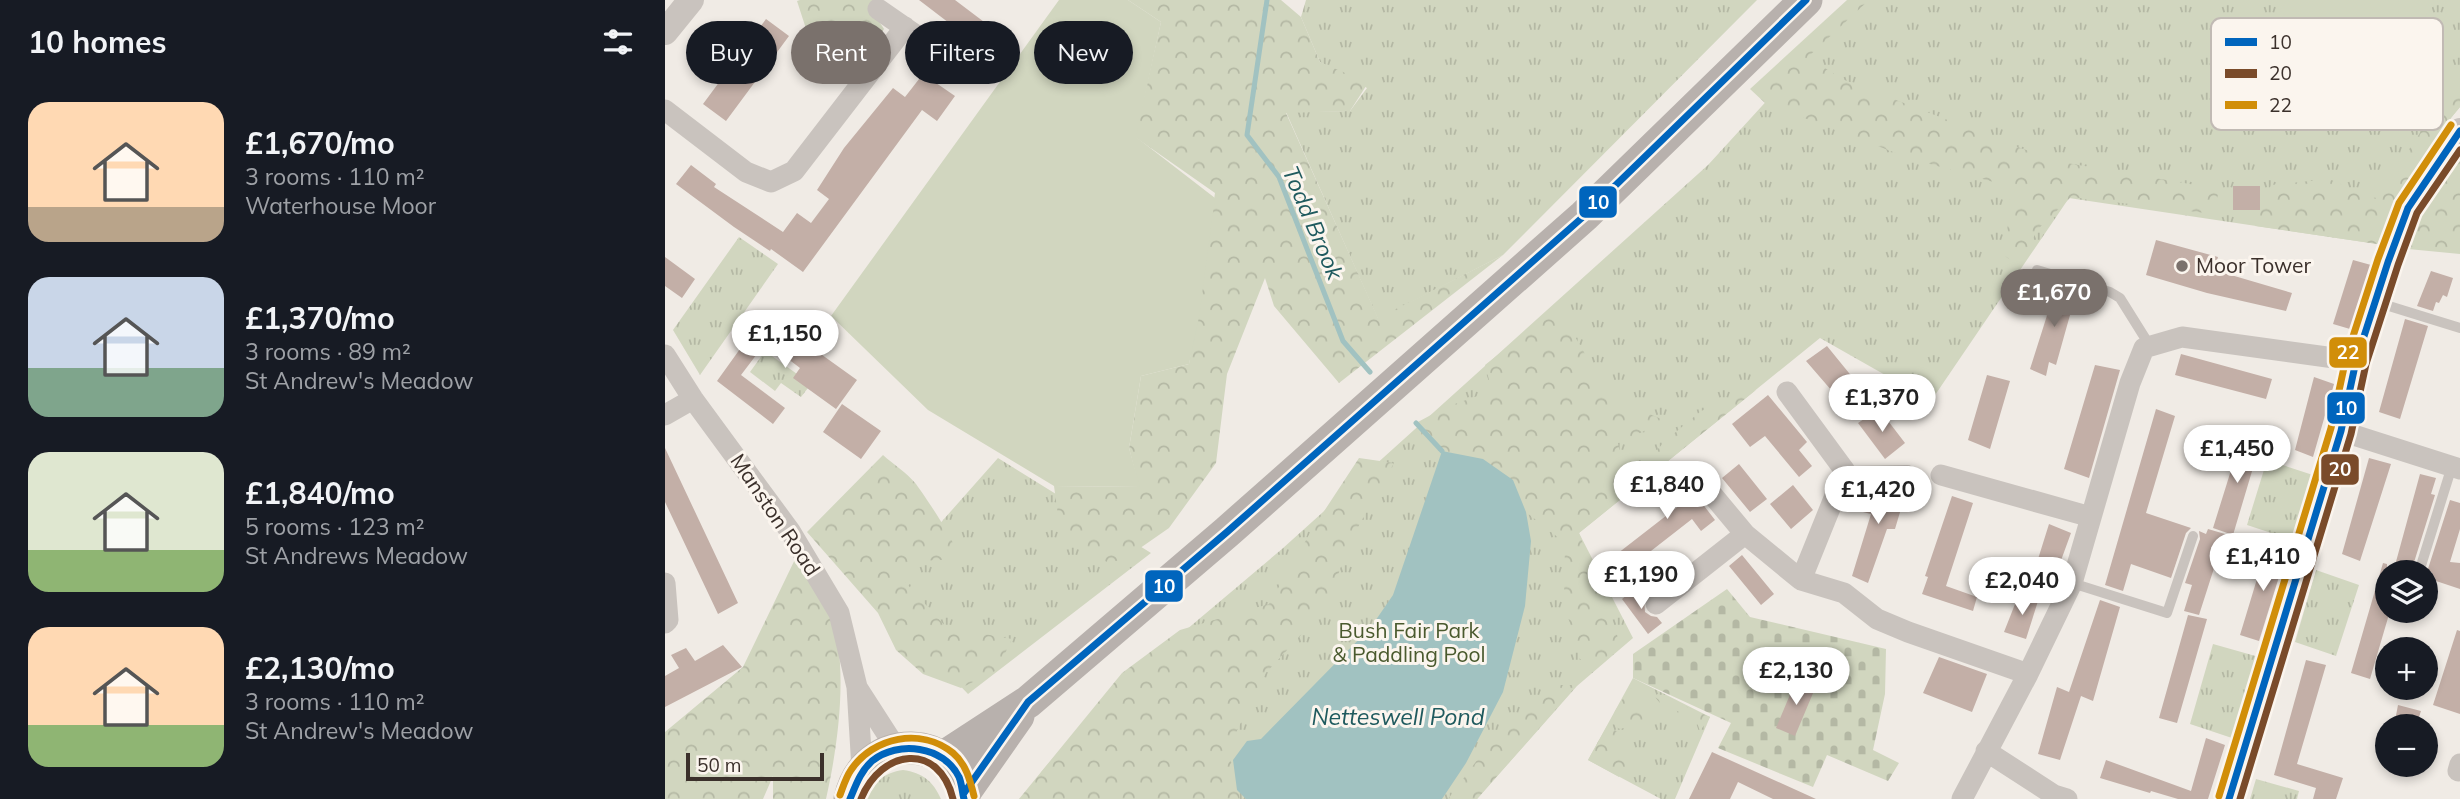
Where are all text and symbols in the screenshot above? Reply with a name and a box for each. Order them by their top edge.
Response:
legend [2211,18,2443,130]
chip: Buy [686,21,777,84]
chip: Rent [791,21,891,84]
chip: Filters [905,21,1020,84]
chip: New [1034,21,1133,84]
text: 10 homes [28,23,167,61]
icon: filters [599,23,637,61]
text: 10 [2269,30,2292,54]
text: 20 [2269,61,2292,85]
text: 22 [2269,93,2292,117]
text: £1,670/mo [245,124,395,162]
icon: home [84,130,168,214]
text: 3 rooms · 110 m² [245,162,425,191]
water label: Todd Brook [1277,162,1351,285]
line badge: 10 [1578,185,1618,219]
text: 10 [1587,190,1609,214]
text: Waterhouse Moor [245,191,436,220]
place label: Moor Tower [2196,252,2312,278]
marker: Moor Tower [2174,258,2190,274]
pin: £1,670 [1997,270,2111,329]
text: £1,670 [2017,277,2091,306]
text: £1,370/mo [245,299,395,337]
icon: home [84,305,168,389]
pin: £1,150 [728,310,842,370]
text: £1,150 [748,318,822,347]
line badge: 22 [2328,336,2368,369]
text: 3 rooms · 89 m² [245,337,411,366]
text: 22 [2337,340,2359,364]
text: St Andrew's Meadow [245,366,473,395]
pin: £1,370 [1825,374,1939,434]
text: £1,370 [1845,382,1919,411]
line badge: 10 [2326,391,2366,425]
text: 10 [2335,396,2357,420]
pin: £1,450 [2180,426,2294,485]
text: £1,450 [2200,433,2274,462]
street label: Manston Road [725,448,826,580]
line badge: 20 [2320,453,2360,486]
text: 20 [2329,457,2351,481]
pin: £1,840 [1610,462,1724,521]
pin: £1,420 [1821,466,1935,526]
text: £1,840 [1630,469,1704,498]
text: £1,840/mo [245,474,395,512]
text: £1,420 [1841,474,1915,503]
icon: home [84,480,168,564]
text: 5 rooms · 123 m² [245,512,425,541]
pin: £1,410 [2206,534,2320,593]
text: St Andrews Meadow [245,541,468,570]
text: £1,410 [2226,541,2300,570]
pin: £1,190 [1584,552,1698,611]
pin: £2,040 [1965,558,2079,617]
text: £1,190 [1604,559,1678,588]
map controls [2375,560,2438,777]
button: layers [2375,560,2438,623]
text: £2,040 [1985,565,2059,594]
line badge: 10 [1144,569,1184,603]
text: 10 [1153,574,1175,598]
park label: Bush Fair Park & Paddling Pool [1332,617,1486,667]
button: + [2375,637,2438,700]
pin: £2,130 [1739,648,1853,707]
text: £2,130/mo [245,649,395,687]
icon: home [84,655,168,739]
text: £2,130 [1759,655,1833,684]
text: 3 rooms · 110 m² [245,687,425,716]
water label: Netteswell Pond [1311,702,1485,731]
button: − [2375,714,2438,777]
text: St Andrew's Meadow [245,716,473,745]
scale bar [686,750,824,782]
text: 50 m [697,753,741,777]

